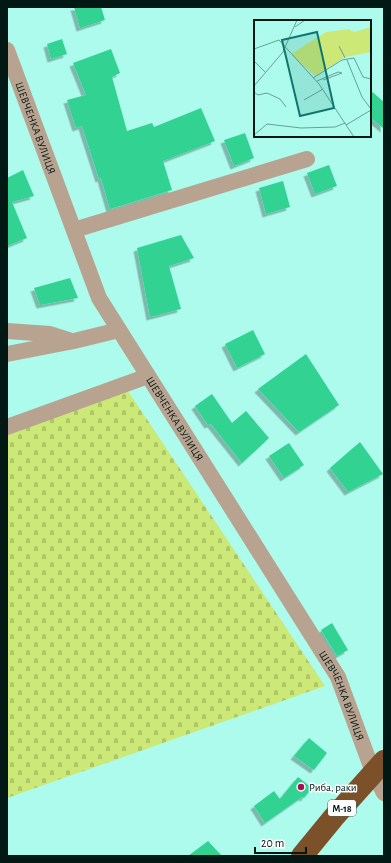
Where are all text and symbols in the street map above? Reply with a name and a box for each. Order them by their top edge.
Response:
inset map [254,20,371,137]
street label: ШЕВЧЕНКА ВУЛИЦЯ [13,80,57,176]
street label: ШЕВЧЕНКА ВУЛИЦЯ [144,375,205,463]
street label: ШЕВЧЕНКА ВУЛИЦЯ [317,649,366,742]
marker: Риба, раки [296,782,306,792]
place label: Риба, раки [309,782,357,793]
road number: М-18 [328,800,356,816]
scale bar [255,829,306,855]
text: 20 m [261,837,284,849]

